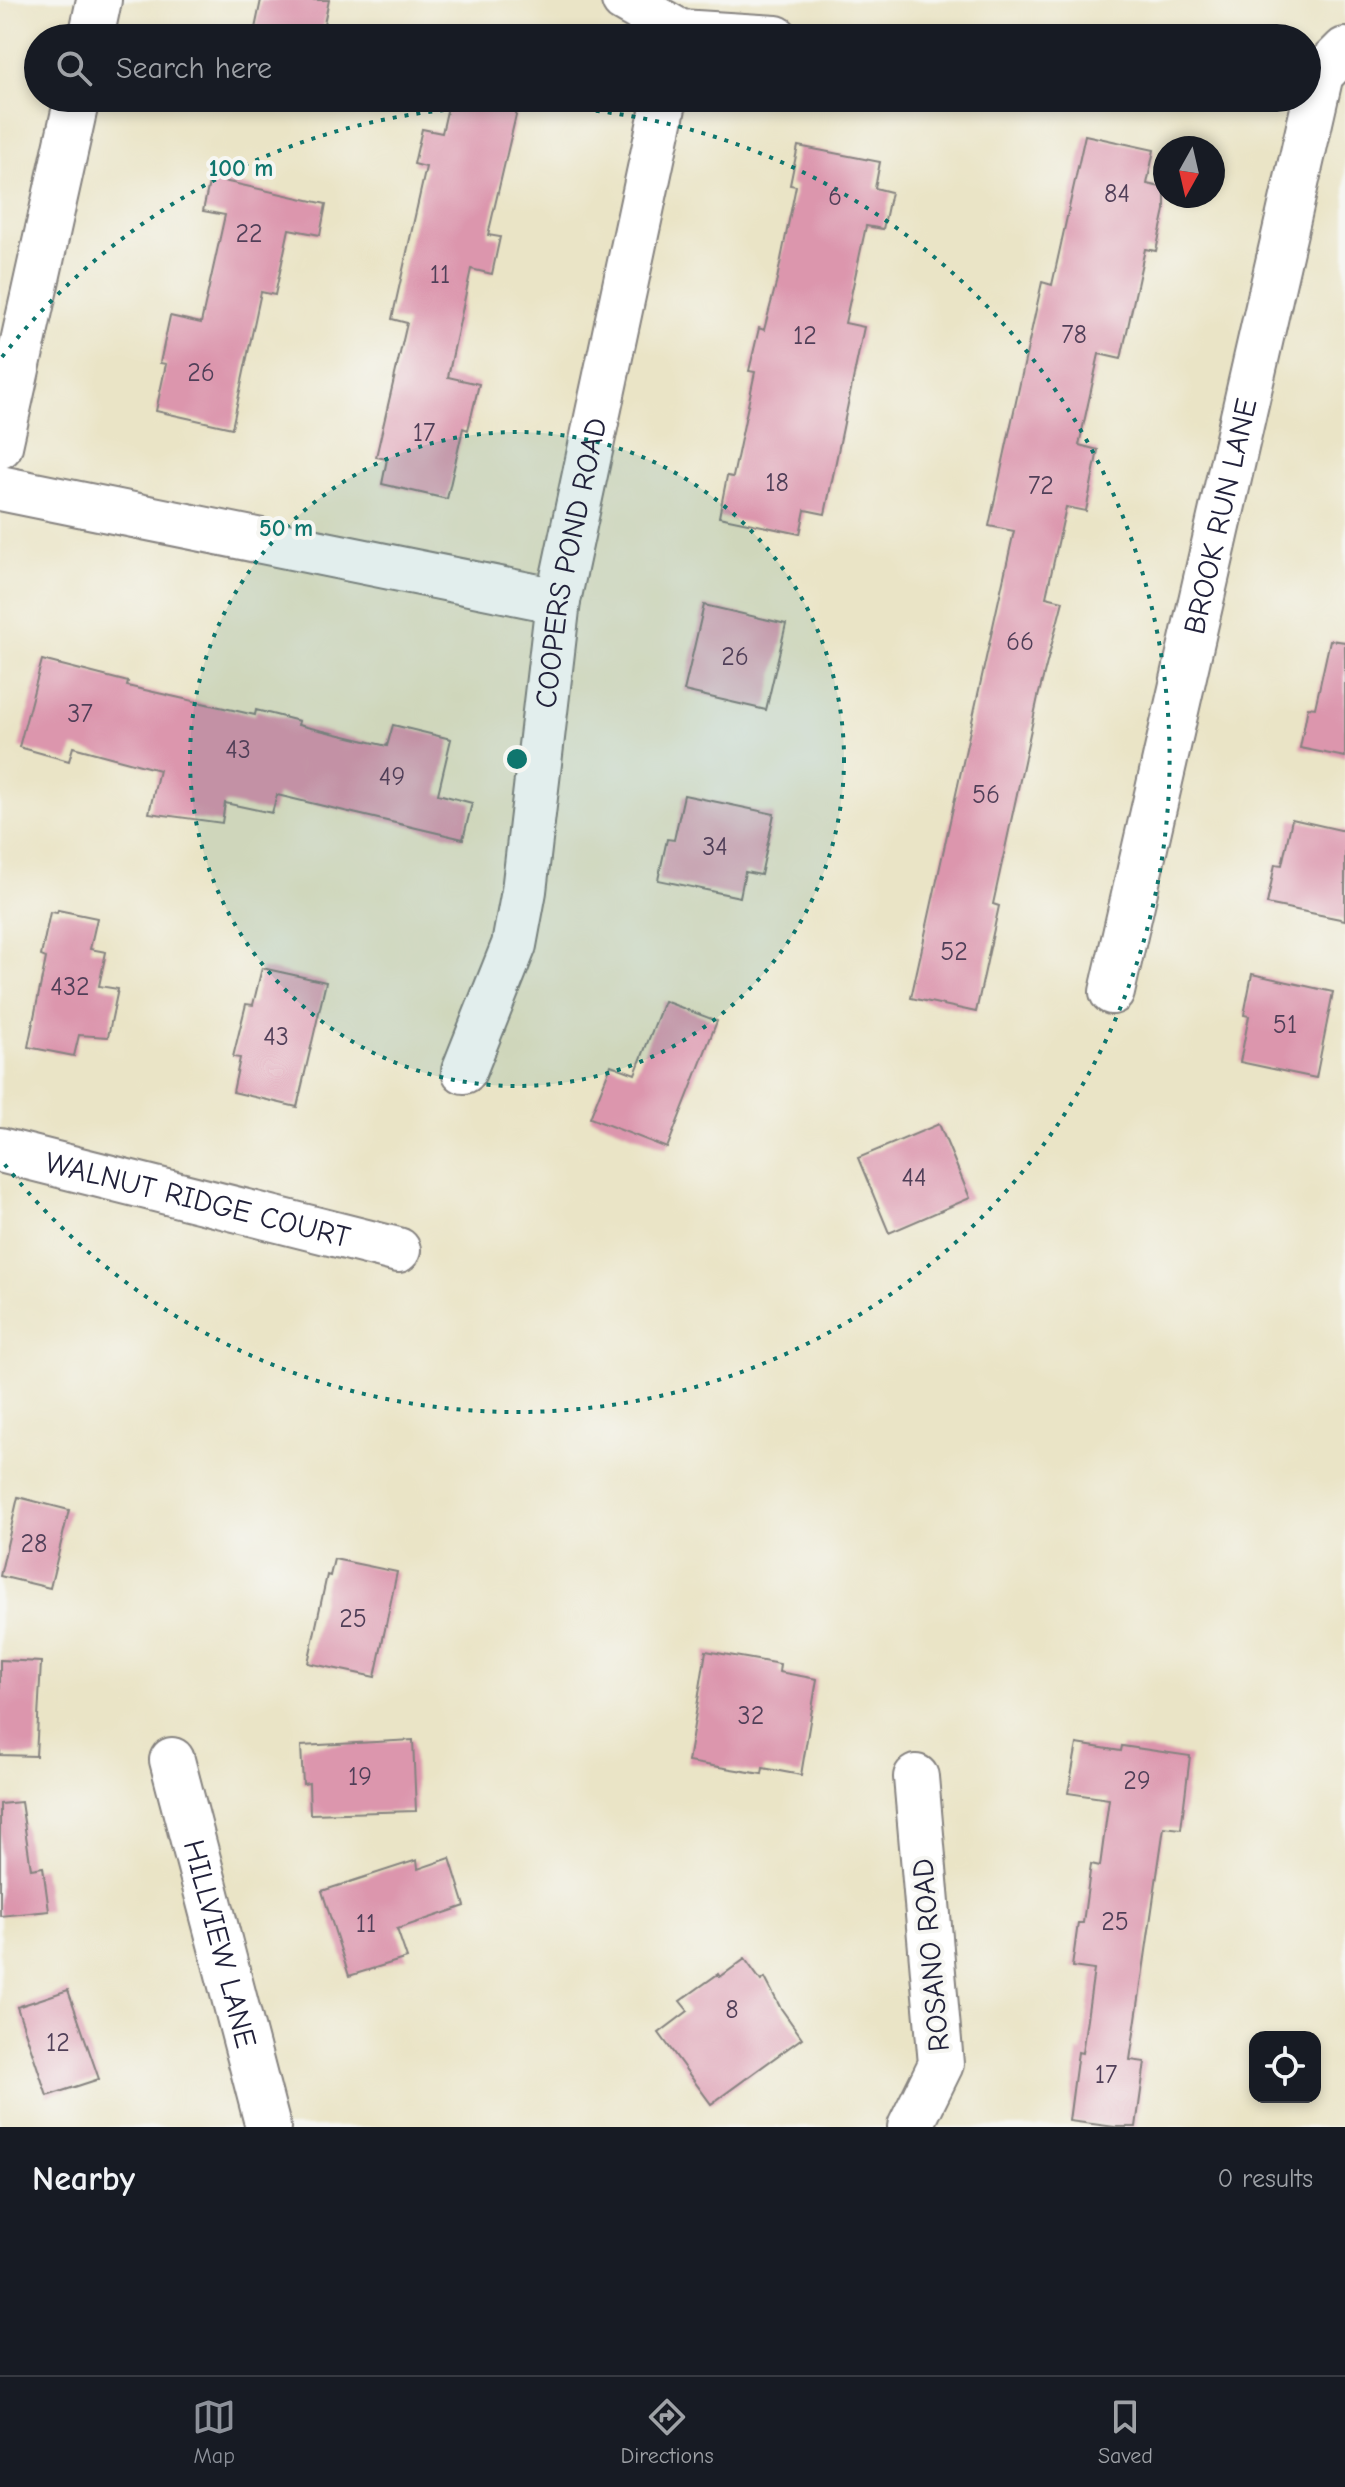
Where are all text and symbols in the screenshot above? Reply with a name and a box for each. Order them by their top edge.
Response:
search box [24,24,1321,112]
icon: search [52,46,96,90]
text: Search here [116,51,272,86]
north arrow [1153,136,1225,208]
text: 100 m [209,154,273,182]
house number: 84 [1104,179,1130,209]
house number: 6 [828,182,842,212]
house number: 22 [235,219,263,249]
house number: 11 [430,260,450,290]
house number: 78 [1061,320,1087,350]
house number: 12 [793,321,817,351]
house number: 26 [187,358,215,388]
street label: BROOK RUN LANE [1177,395,1264,637]
street label: COOPERS POND ROAD [528,415,614,710]
house number: 17 [413,418,435,448]
house number: 18 [765,468,789,498]
house number: 72 [1028,471,1054,501]
text: 50 m [259,514,313,542]
house number: 66 [1006,627,1034,657]
house number: 26 [721,642,749,672]
house number: 37 [67,699,93,729]
house number: 43 [225,735,251,765]
centre of rings [503,745,531,773]
house number: 49 [379,762,405,792]
house number: 56 [972,780,1000,810]
house number: 34 [702,832,728,862]
house number: 52 [940,937,968,967]
house number: 432 [50,972,90,1002]
house number: 51 [1273,1010,1297,1040]
house number: 43 [263,1022,289,1052]
street label: WALNUT RIDGE COURT [42,1145,354,1255]
house number: 44 [901,1163,927,1193]
house number: 28 [21,1529,48,1559]
house number: 25 [339,1604,367,1634]
house number: 32 [738,1701,764,1731]
house number: 19 [348,1762,372,1792]
house number: 29 [1123,1766,1151,1796]
street label: HILLVIEW LANE [176,1836,264,2052]
street label: ROSANO ROAD [905,1857,957,2053]
house number: 25 [1101,1907,1129,1937]
house number: 11 [356,1909,376,1939]
house number: 8 [725,1995,739,2025]
house number: 12 [46,2028,70,2058]
map controls [1249,2031,1321,2103]
button: locate [1249,2031,1321,2103]
house number: 17 [1095,2060,1117,2090]
text: Nearby [32,2159,135,2199]
text: 0 results [1218,2164,1313,2194]
tab: Map [192,2395,236,2469]
tab: Directions [621,2395,714,2469]
tab: Saved [1098,2395,1153,2469]

